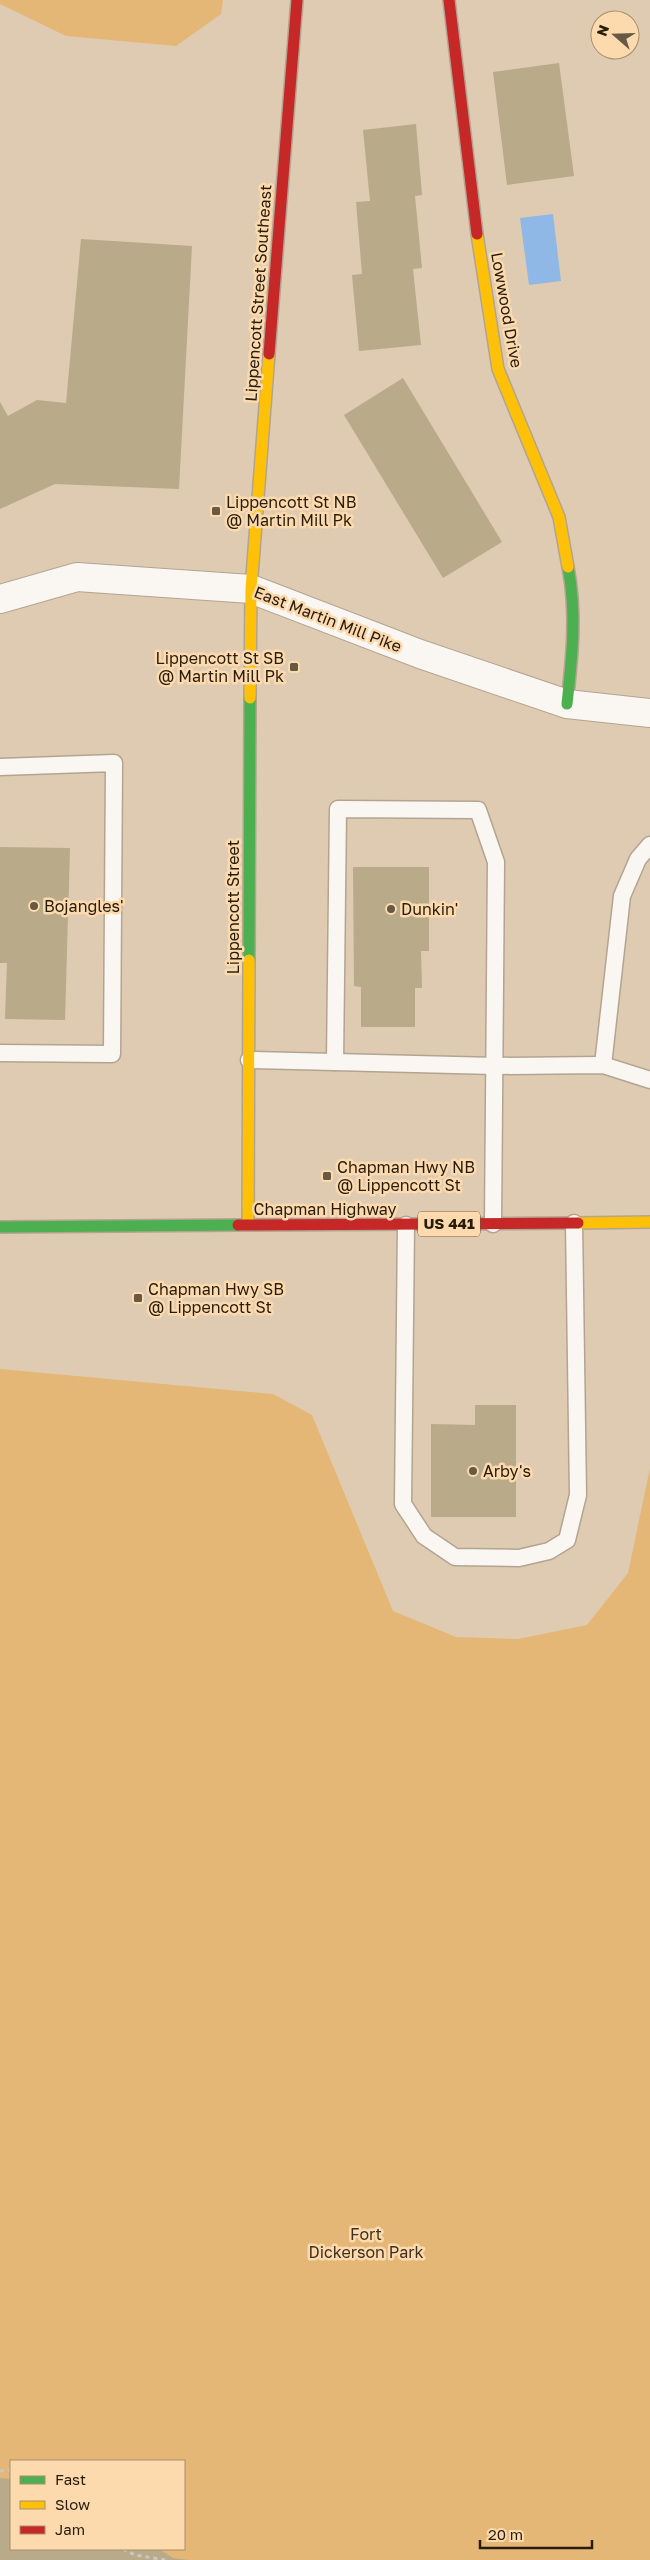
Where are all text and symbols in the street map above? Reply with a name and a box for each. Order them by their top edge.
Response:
north arrow [590,10,640,60]
text: N [593,22,612,38]
street label: Lippencott Street Southeast [240,184,276,402]
street label: Lowwood Drive [487,251,527,369]
place label: Lippencott St NB @ Martin Mill Pk [226,492,356,530]
marker: Lippencott St NB @ Martin Mill Pk [210,505,222,517]
street label: East Martin Mill Pike [251,582,405,656]
place label: Lippencott St SB @ Martin Mill Pk [156,648,284,686]
marker: Lippencott St SB @ Martin Mill Pk [288,661,300,673]
street label: Lippencott Street [223,840,243,974]
place label: Bojangles' [44,896,124,916]
place label: Dunkin' [401,899,458,919]
marker: Bojangles' [28,900,40,912]
marker: Dunkin' [385,903,397,915]
place label: Chapman Hwy NB @ Lippencott St [337,1157,475,1195]
marker: Chapman Hwy NB @ Lippencott St [321,1170,333,1182]
street label: Chapman Highway [254,1199,396,1219]
road number: US 441 [418,1212,480,1236]
place label: Chapman Hwy SB @ Lippencott St [148,1279,284,1317]
marker: Chapman Hwy SB @ Lippencott St [132,1292,144,1304]
place label: Arby's [483,1461,531,1481]
marker: Arby's [467,1465,479,1477]
park label: Fort Dickerson Park [308,2224,424,2262]
legend [10,2460,185,2550]
text: Fast [55,2470,86,2488]
text: Slow [55,2495,90,2513]
scale bar [480,2518,592,2550]
text: Jam [55,2520,85,2538]
text: 20 m [488,2525,523,2543]

